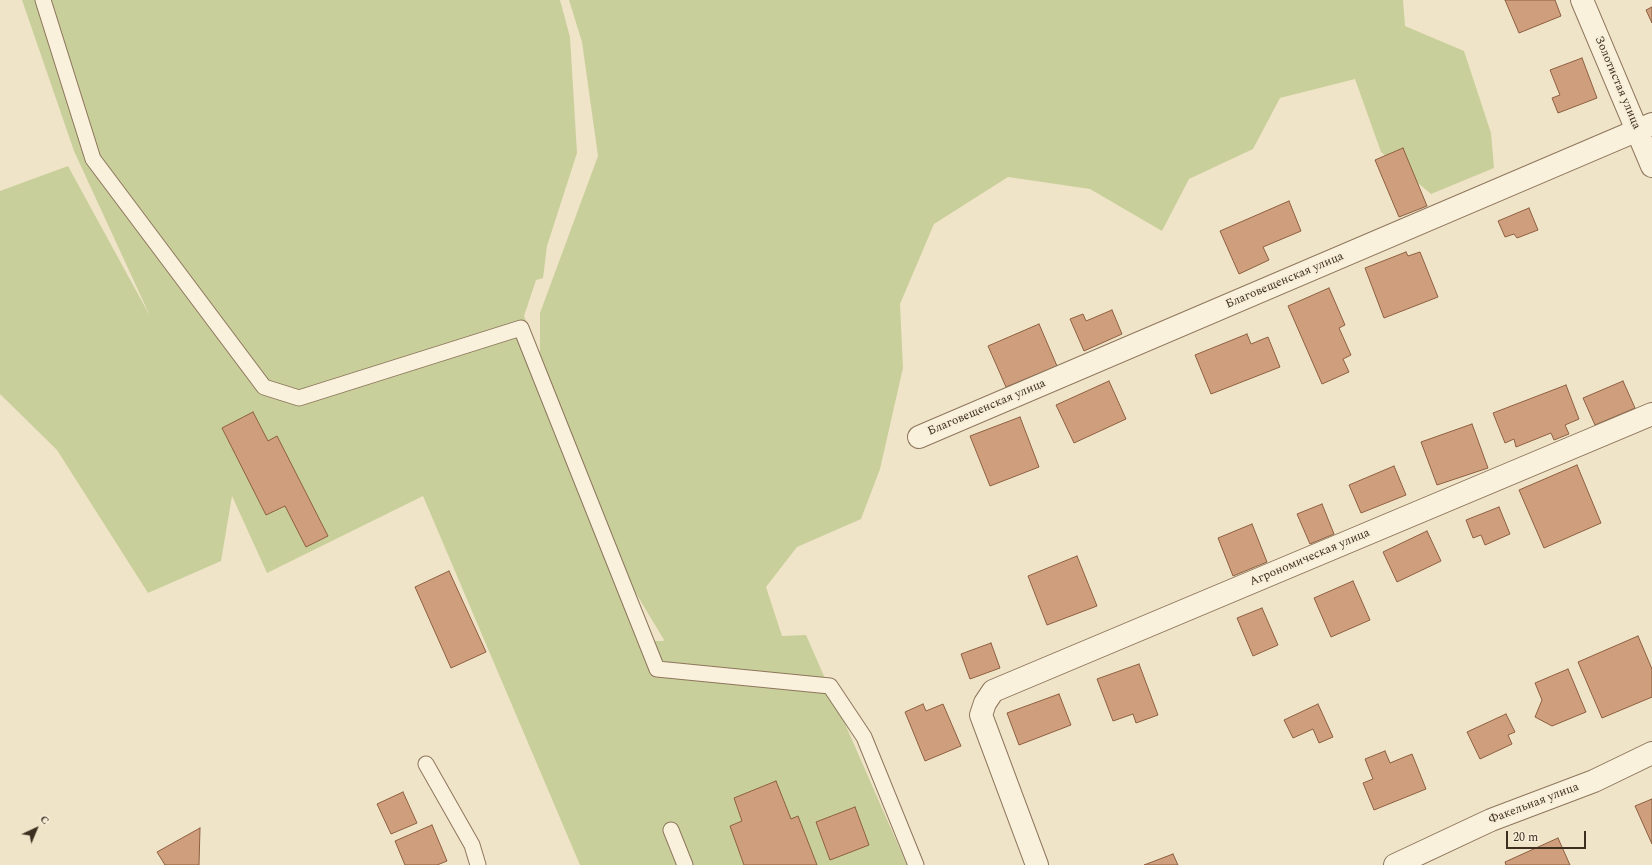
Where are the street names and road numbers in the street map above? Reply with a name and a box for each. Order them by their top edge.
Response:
street label: Золотистая улица [1591,34,1643,132]
street label: Благовещенская улица [1224,250,1346,312]
street label: Благовещенская улица [926,377,1048,439]
street label: Агрономическая улица [1248,526,1372,590]
street label: Факельная улица [1487,780,1581,828]

